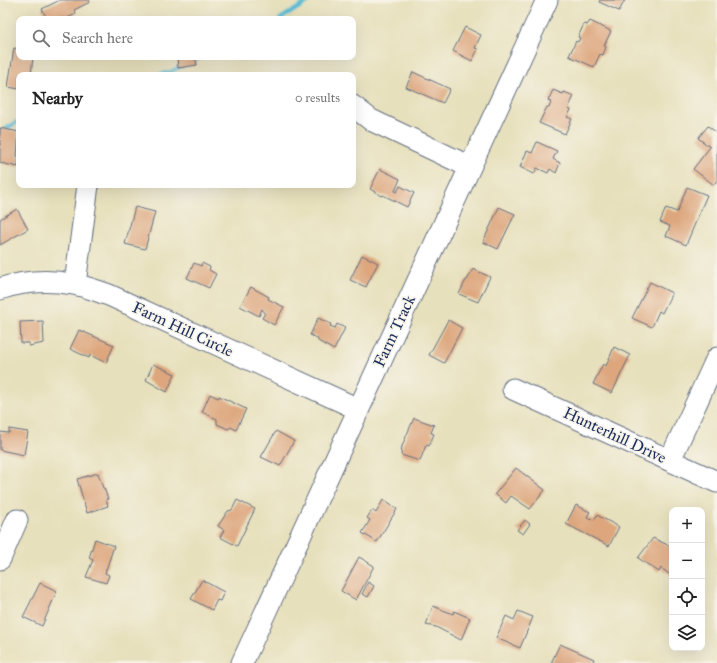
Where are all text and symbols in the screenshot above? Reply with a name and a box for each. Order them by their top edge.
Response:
search box [16,16,356,60]
icon: search [30,27,52,49]
text: Search here [62,29,133,47]
text: Nearby [32,88,83,109]
text: 0 results [295,90,340,106]
street label: Farm Track [369,291,419,370]
street label: Farm Hill Circle [130,297,237,361]
street label: Hunterhill Drive [561,403,670,467]
map controls [669,507,705,651]
button: + [669,507,705,543]
button: − [669,543,705,579]
button: locate [669,579,705,615]
button: layers [669,615,705,651]

